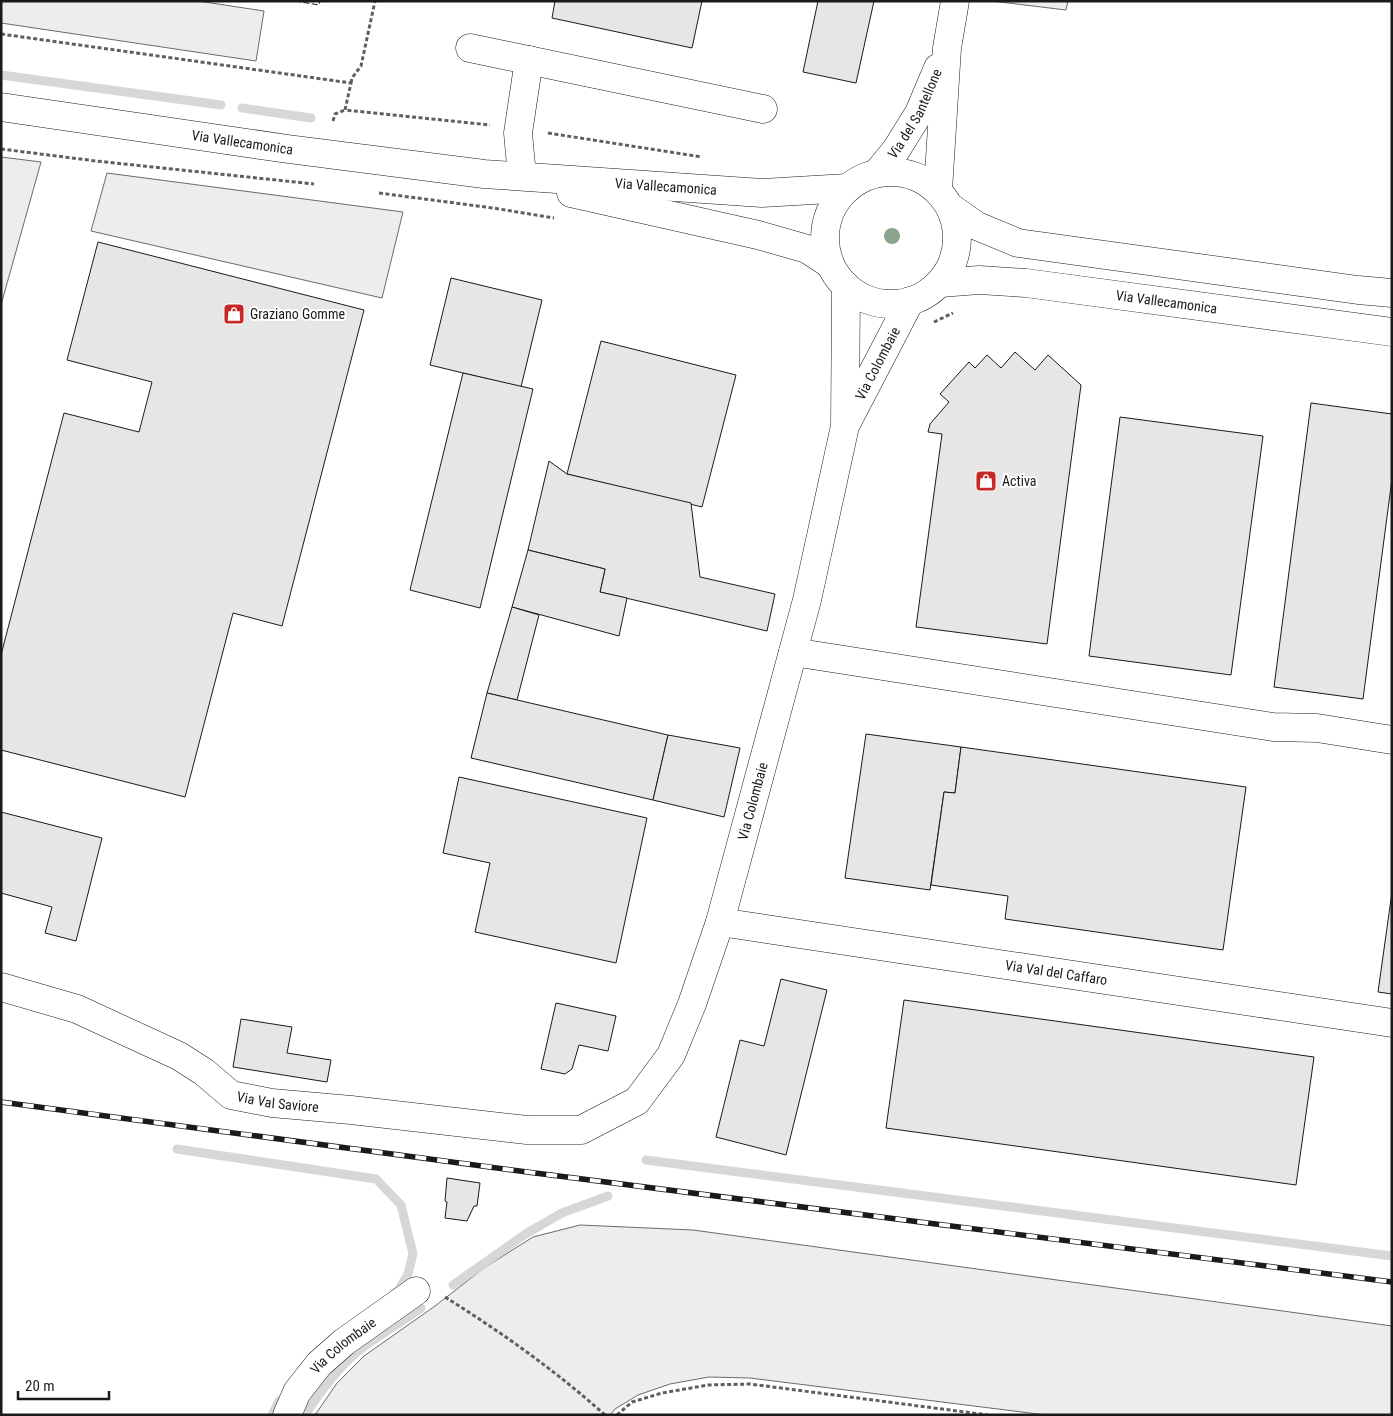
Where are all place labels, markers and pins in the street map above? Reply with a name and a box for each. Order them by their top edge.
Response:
shop icon: Graziano Gomme [222,302,246,326]
place label: Graziano Gomme [250,306,345,322]
shop icon: Activa [974,469,998,493]
place label: Activa [1002,473,1037,489]

